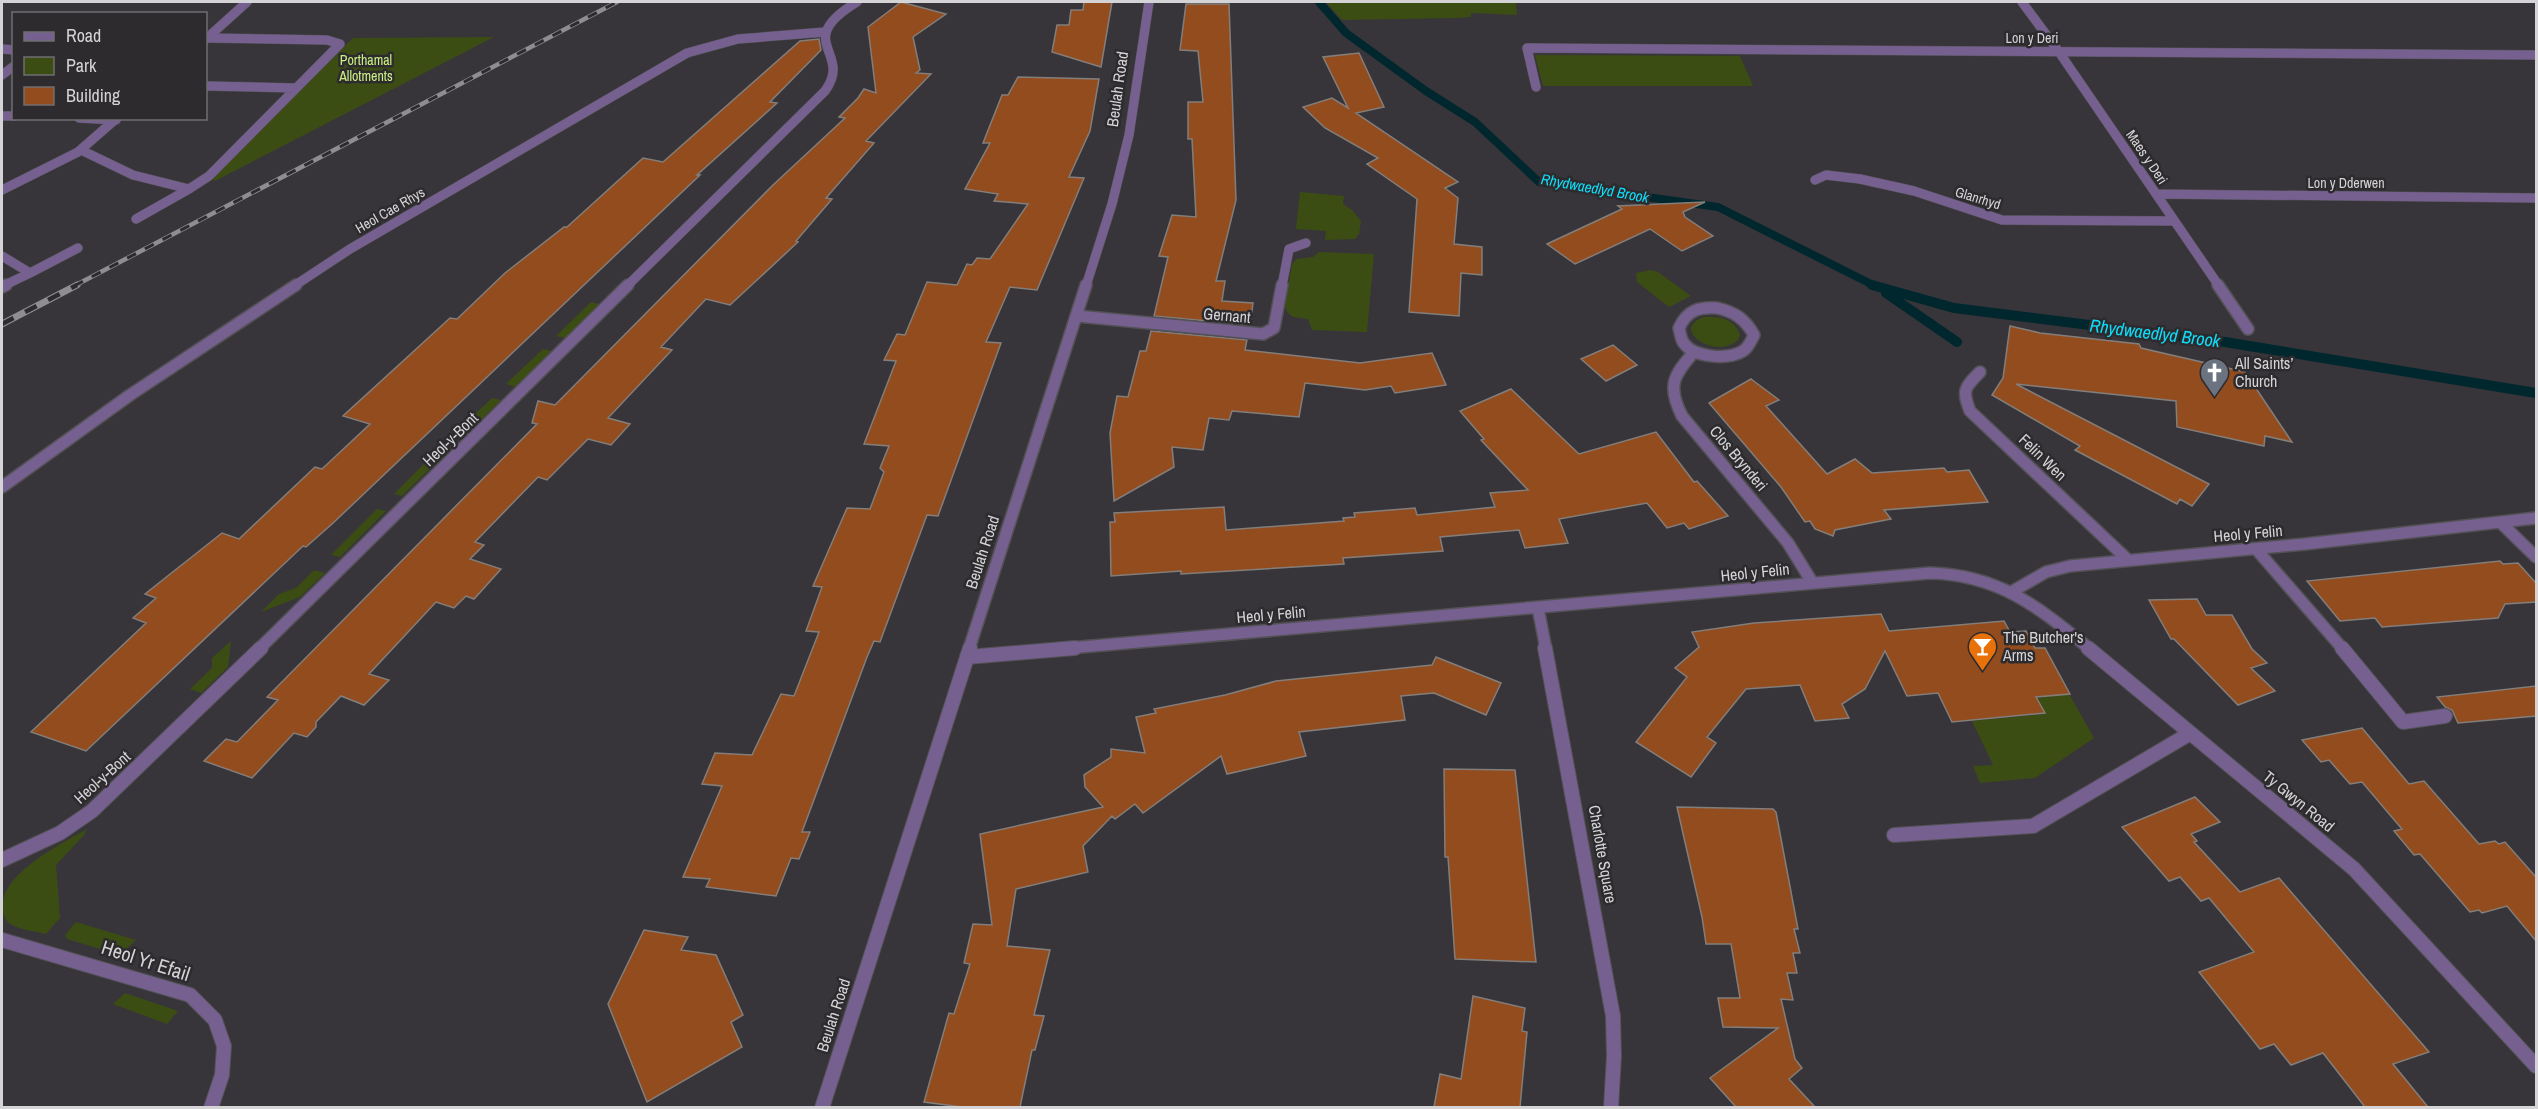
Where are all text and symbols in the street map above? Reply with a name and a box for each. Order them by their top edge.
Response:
legend [12,12,207,120]
text: Road [66,23,101,48]
street label: Lon y Deri [2006,29,2058,47]
street label: Beulah Road [1101,50,1133,128]
park label: Porthamal Allotments [338,51,393,85]
text: Park [66,53,97,78]
text: Building [66,83,121,108]
street label: Maes y Deri [2122,126,2172,188]
water label: Rhydwaedlyd Brook [1539,168,1652,208]
street label: Lon y Dderwen [2307,174,2385,192]
street label: Heol Cae Rhys [352,183,428,237]
street label: Glanrhyd [1953,183,2003,213]
street label: Gernant [1202,302,1252,328]
water label: Rhydwaedlyd Brook [2088,313,2222,353]
place label: All Saints’ Church [2234,352,2293,392]
church icon: All Saints’ Church [2198,356,2230,398]
street label: Heol-y-Bont [417,407,483,471]
street label: Clos Brynderi [1705,420,1773,496]
street label: Felin Wen [2014,429,2072,485]
street label: Beulah Road [960,513,1004,591]
street label: Heol y Felin [2212,519,2284,547]
street label: Heol y Felin [1719,557,1791,587]
street label: Heol y Felin [1235,600,1307,628]
place label: The Butcher's Arms [2002,626,2084,666]
bar icon: The Butcher's Arms [1966,630,1998,672]
street label: Heol-y-Bont [69,745,135,808]
street label: Ty Gwyn Road [2259,765,2339,837]
street label: Charlotte Square [1584,803,1622,905]
street label: Heol Yr Efail [98,933,194,987]
street label: Beulah Road [811,976,855,1054]

